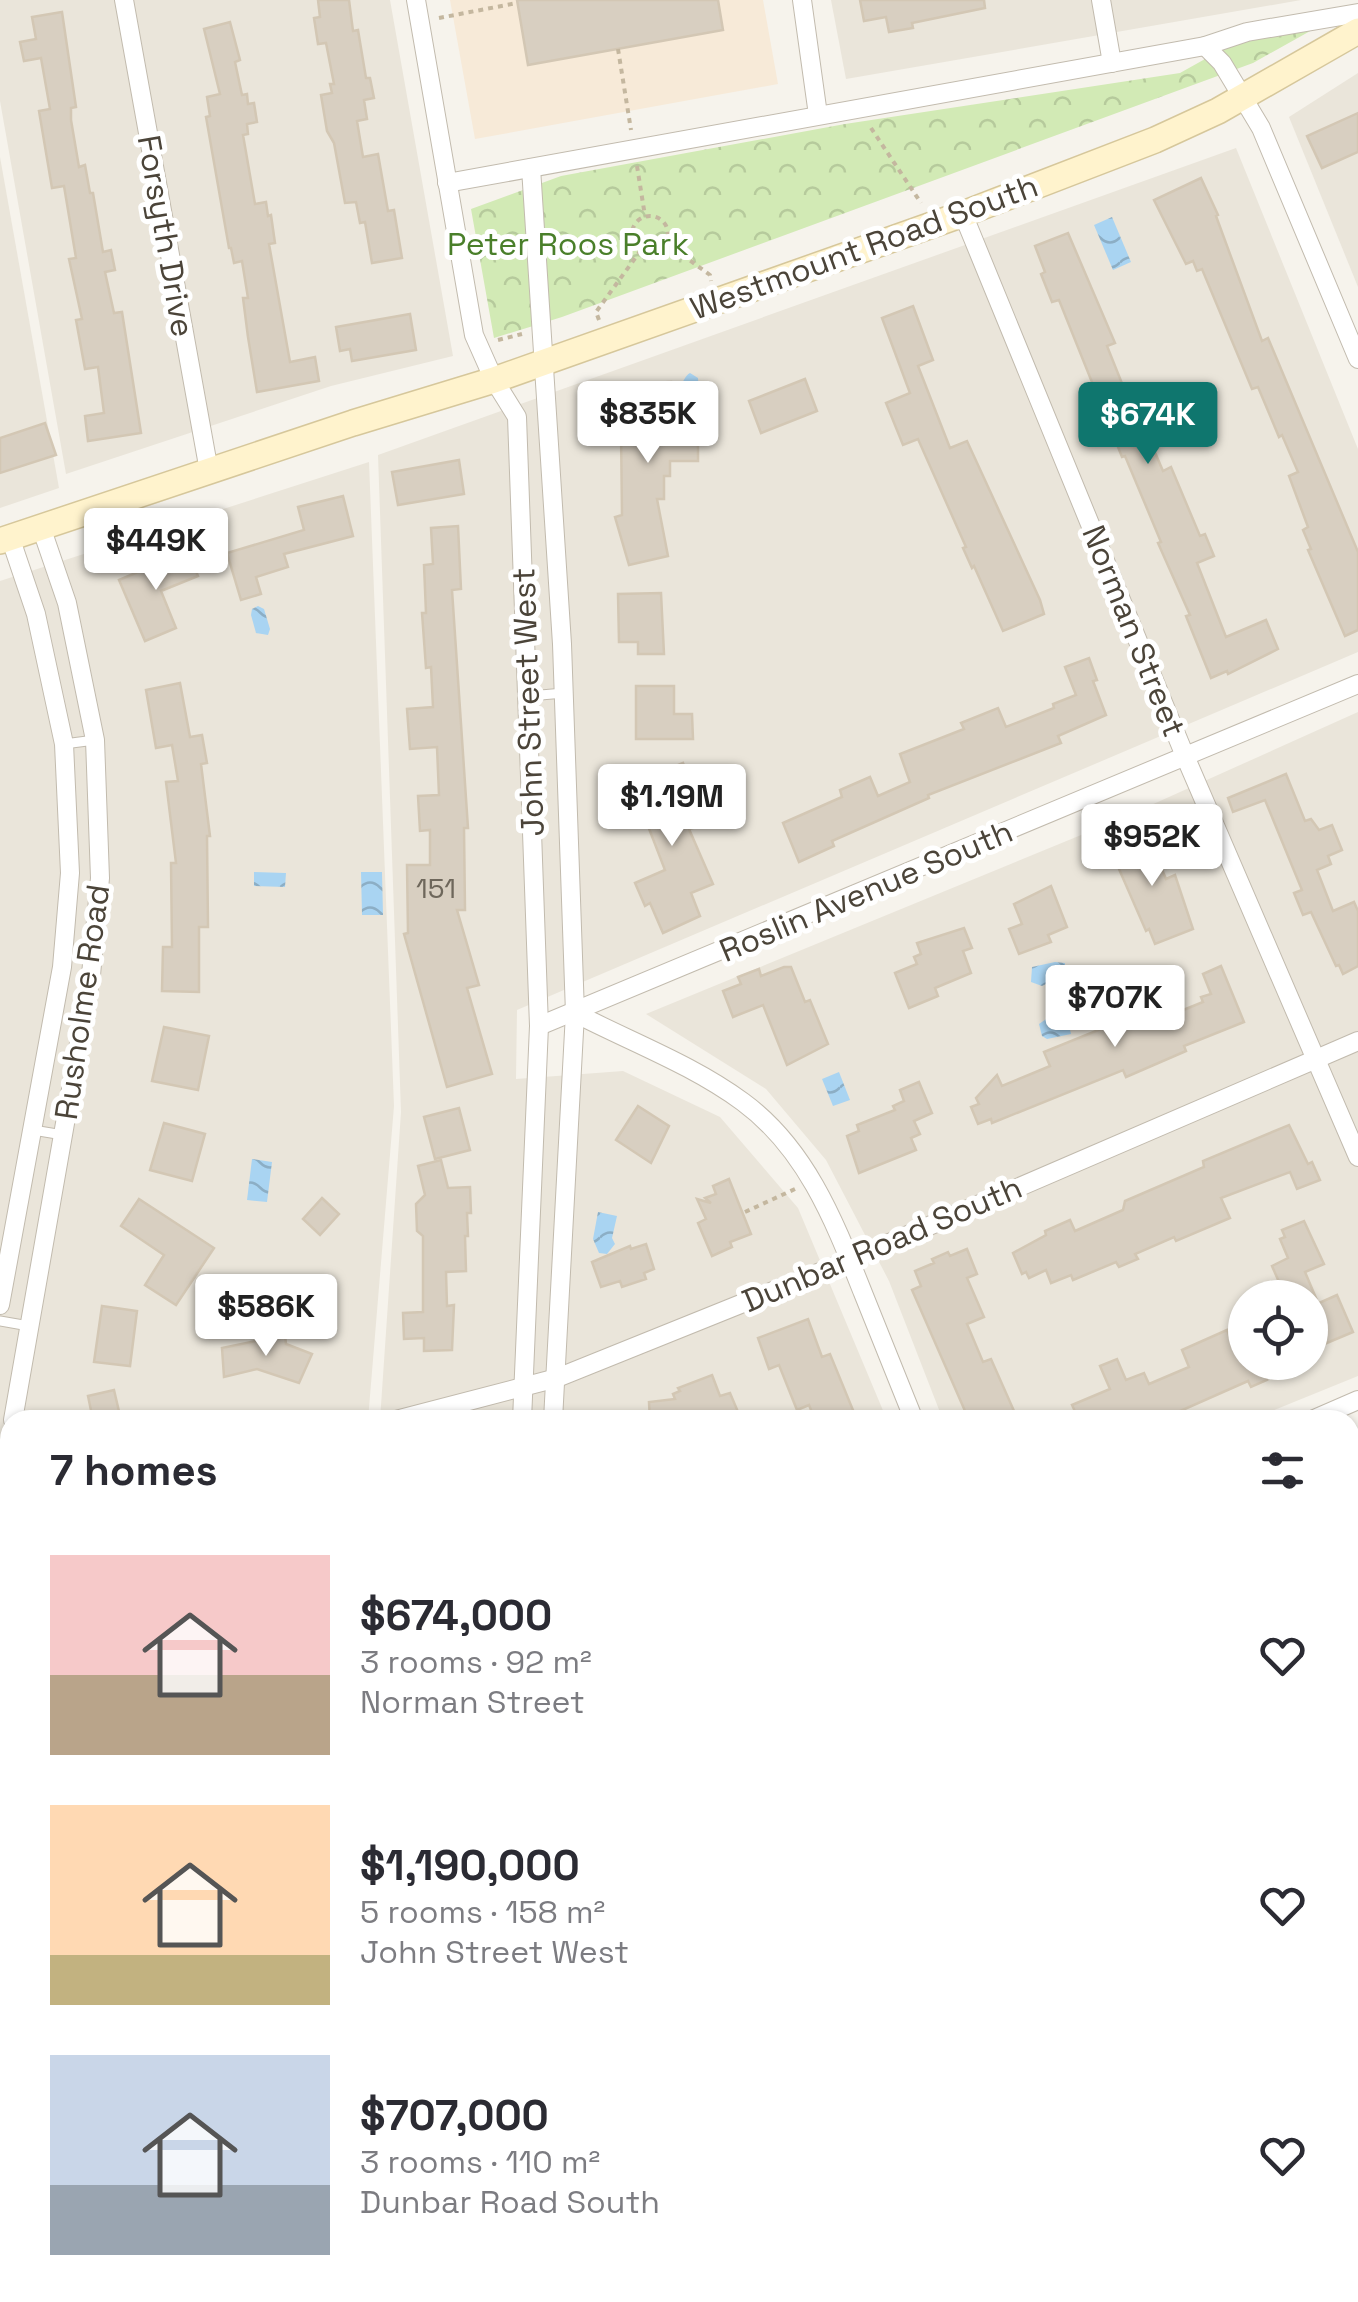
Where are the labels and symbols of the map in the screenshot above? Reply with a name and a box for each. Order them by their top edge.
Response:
street label: Forsyth Drive [129,132,203,340]
street label: Westmount Road South [685,165,1043,329]
park label: Peter Roos Park [447,224,689,264]
pin: $835K [578,381,718,466]
pin: $674K [1078,382,1218,467]
pin: $449K [86,508,226,593]
street label: Norman Street [1073,519,1195,743]
street label: John Street West [503,567,553,837]
pin: $1.19M [591,764,753,849]
pin: $952K [1082,804,1222,889]
street label: Roslin Avenue South [713,811,1019,971]
house number: 151 [416,870,456,906]
street label: Rusholme Road [46,882,118,1122]
pin: $707K [1045,965,1185,1050]
street label: Dunbar Road South [736,1167,1028,1321]
pin: $586K [196,1274,336,1359]

